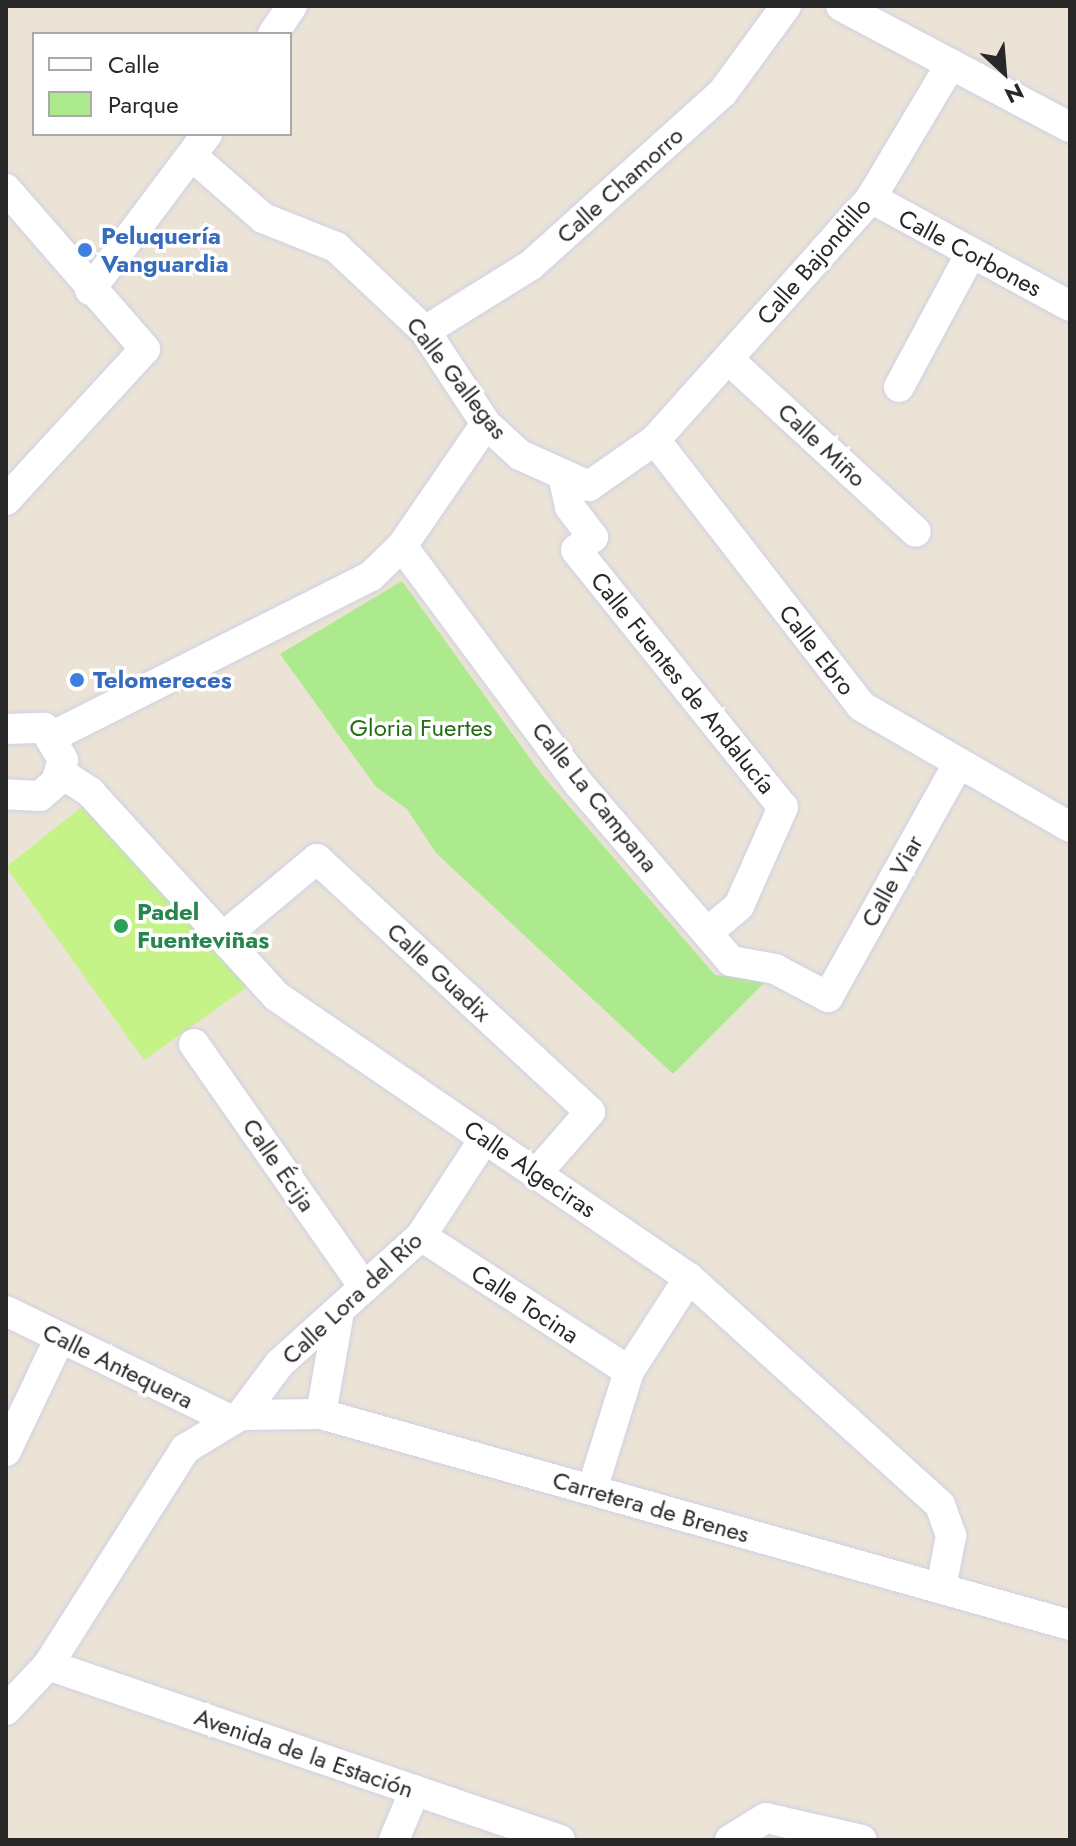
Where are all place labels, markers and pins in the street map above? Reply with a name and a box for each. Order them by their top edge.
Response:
place label: Peluquería Vanguardia [101,222,229,278]
marker: Peluquería Vanguardia [76,241,94,259]
place label: Telomereces [93,666,232,694]
marker: Telomereces [68,671,86,689]
place label: Padel Fuenteviñas [137,898,269,954]
marker: Padel Fuenteviñas [112,917,130,935]

